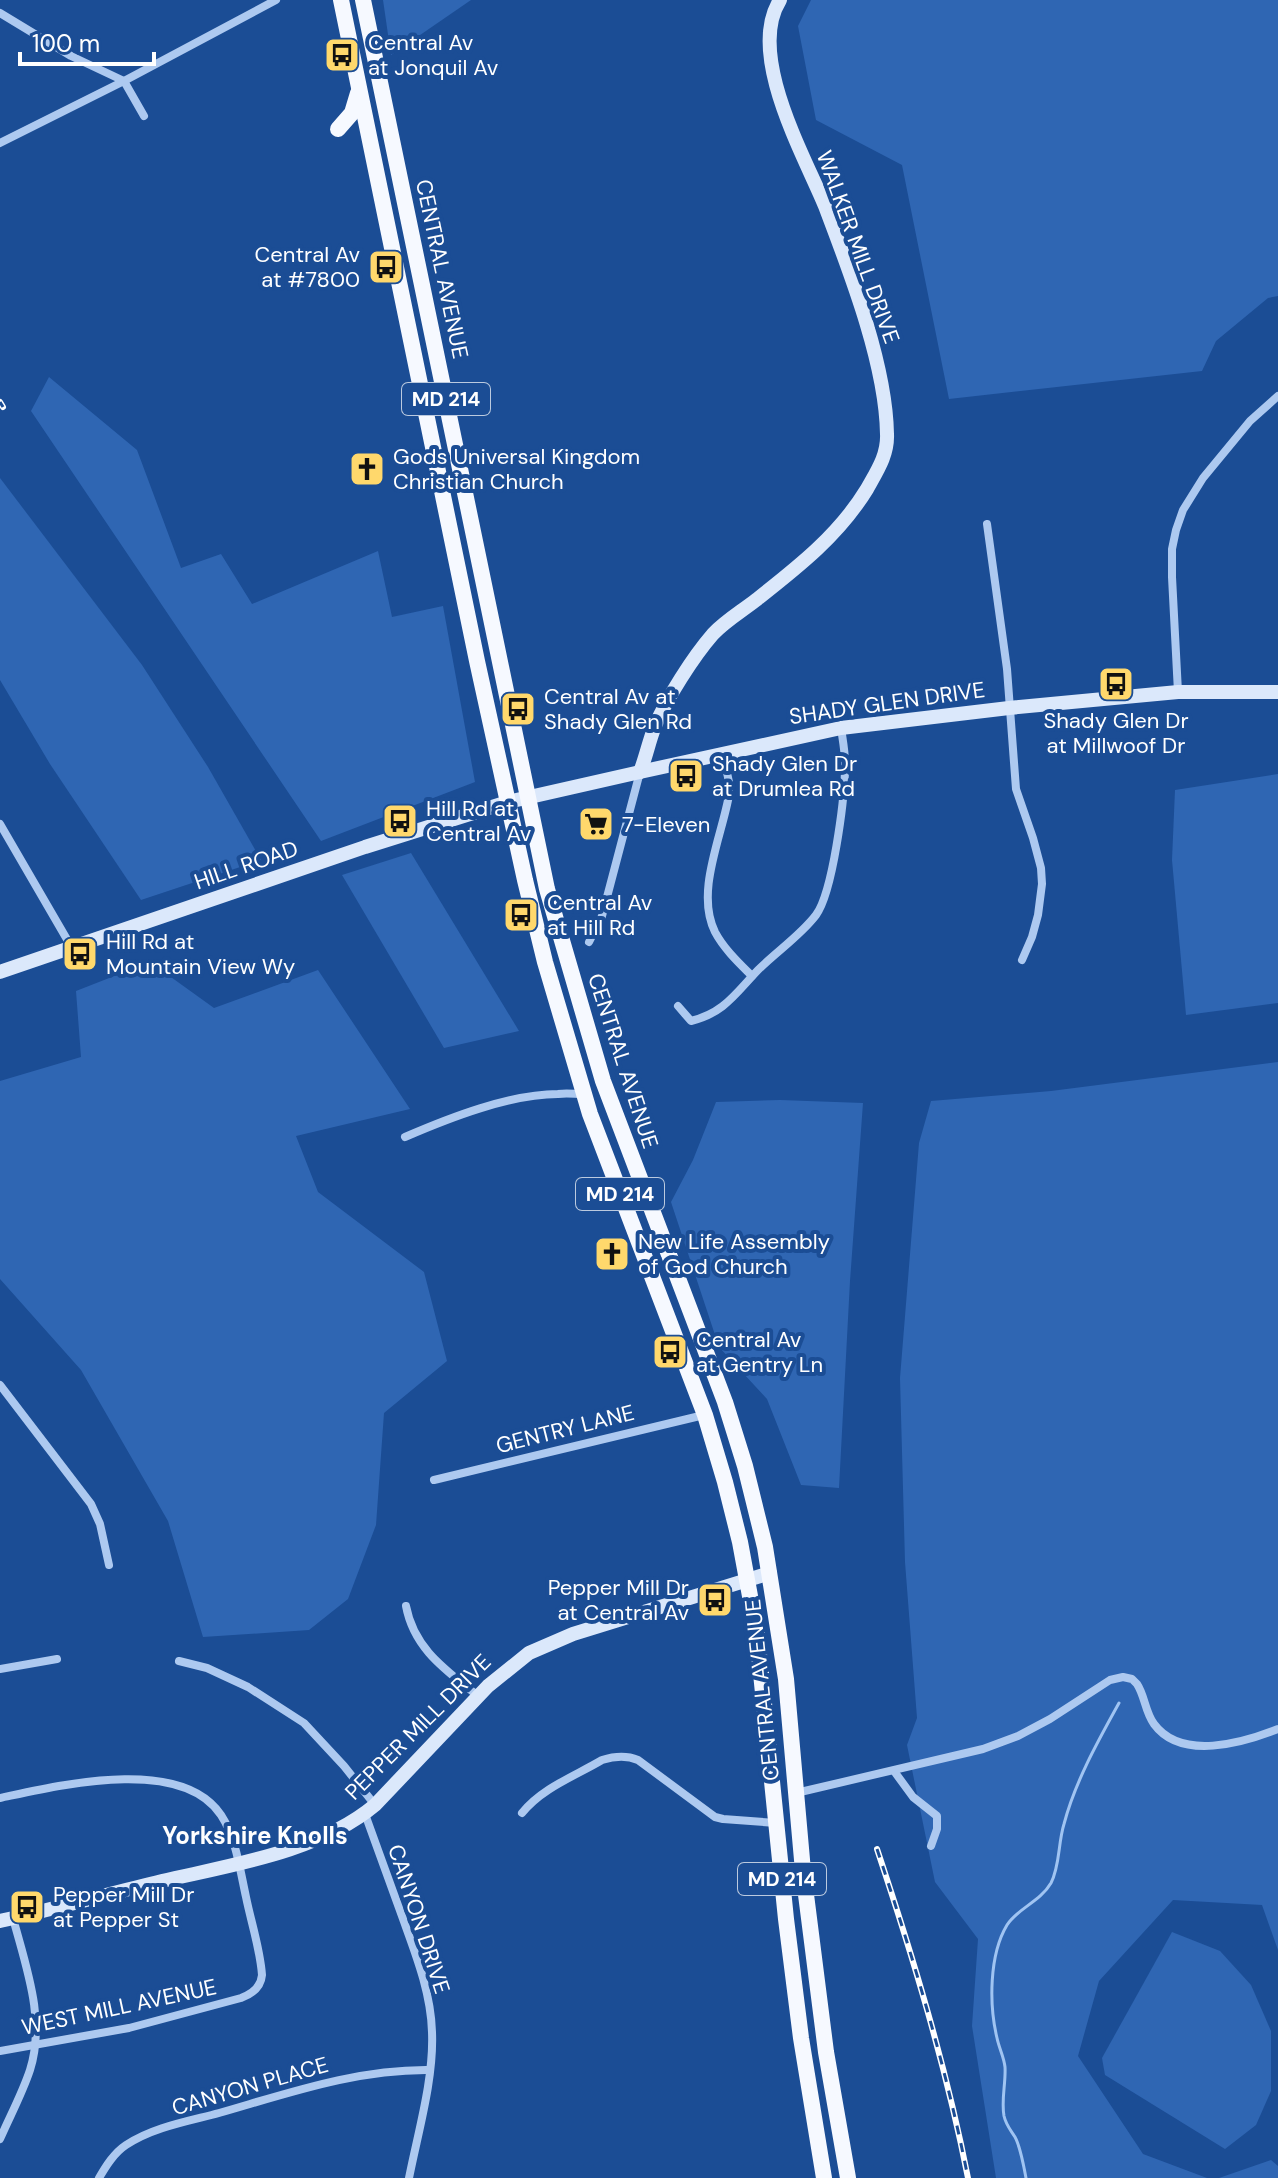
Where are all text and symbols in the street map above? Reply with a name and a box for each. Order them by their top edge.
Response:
scale bar [20,16,154,66]
text: 100 m [32,28,100,59]
place label: Central Av at Jonquil Av [368,28,499,82]
bus stop icon: Central Av at Jonquil Av [323,36,361,74]
street label: WALKER MILL DRIVE [810,146,906,348]
street label: CENTRAL AVENUE [409,177,475,361]
place label: Central Av at #7800 [255,240,360,294]
bus stop icon: Central Av at #7800 [367,248,405,286]
road number: MD 214 [402,383,490,415]
place label: Gods Universal Kingdom Christian Church [393,442,640,496]
church icon: Gods Universal Kingdom Christian Church [348,450,386,488]
bus stop icon: Shady Glen Dr at Millwoof Dr [1097,665,1135,703]
street label: SHADY GLEN DRIVE [787,675,987,731]
place label: Central Av at Shady Glen Rd [544,682,692,736]
bus stop icon: Central Av at Shady Glen Rd [499,690,537,728]
place label: Shady Glen Dr at Millwoof Dr [1043,706,1189,760]
place label: Shady Glen Dr at Drumlea Rd [712,749,857,803]
bus stop icon: Shady Glen Dr at Drumlea Rd [667,757,705,795]
place label: Hill Rd at Central Av [426,794,532,848]
bus stop icon: Hill Rd at Central Av [381,802,419,840]
supermarket icon: 7-Eleven [577,805,615,843]
place label: 7-Eleven [622,810,710,839]
street label: HILL ROAD [190,834,302,896]
place label: Central Av at Hill Rd [547,888,653,942]
bus stop icon: Central Av at Hill Rd [502,896,540,934]
place label: Hill Rd at Mountain View Wy [106,927,295,981]
bus stop icon: Hill Rd at Mountain View Wy [61,935,99,973]
street label: CENTRAL AVENUE [581,970,665,1152]
road number: MD 214 [576,1178,664,1210]
place label: New Life Assembly of God Church [638,1227,830,1281]
church icon: New Life Assembly of God Church [593,1235,631,1273]
place label: Central Av at Gentry Ln [696,1325,823,1379]
bus stop icon: Central Av at Gentry Ln [651,1333,689,1371]
street label: GENTRY LANE [493,1398,637,1460]
place label: Pepper Mill Dr at Central Av [548,1573,689,1627]
bus stop icon: Pepper Mill Dr at Central Av [696,1581,734,1619]
street label: CENTRAL AVENUE [738,1598,786,1782]
street label: PEPPER MILL DRIVE [339,1648,497,1806]
district label: Yorkshire Knolls [162,1820,348,1851]
street label: CANYON DRIVE [381,1841,457,1997]
road number: MD 214 [738,1863,826,1895]
place label: Pepper Mill Dr at Pepper St [53,1880,194,1934]
bus stop icon: Pepper Mill Dr at Pepper St [8,1888,46,1926]
street label: WEST MILL AVENUE [19,1972,219,2042]
street label: CANYON PLACE [168,2050,332,2122]

